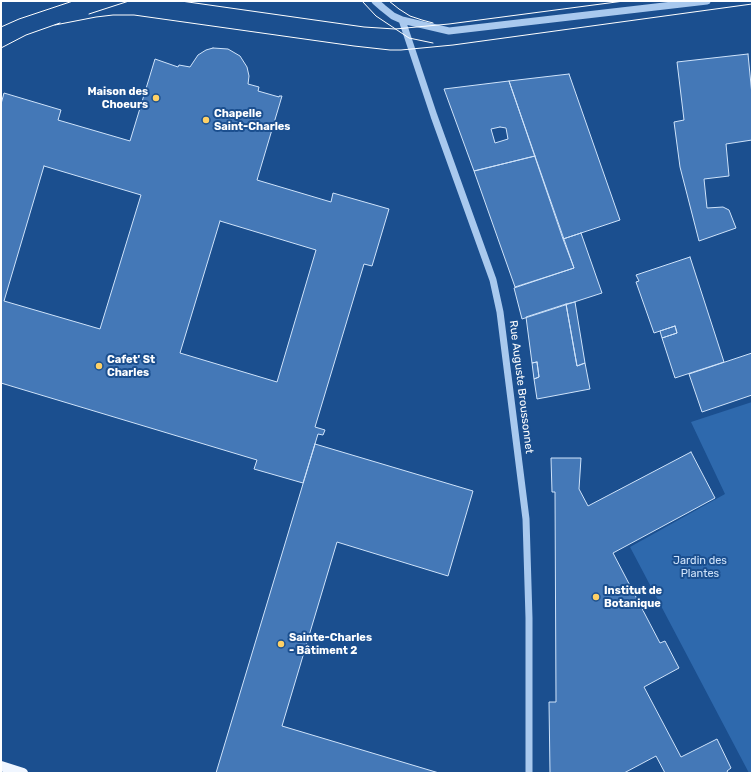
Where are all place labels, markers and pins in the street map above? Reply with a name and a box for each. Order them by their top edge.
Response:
place label: Maison des Choeurs [87,85,148,111]
marker: Maison des Choeurs [151,93,161,103]
place label: Chapelle Saint-Charles [214,107,290,133]
marker: Chapelle Saint-Charles [201,115,211,125]
place label: Cafet' St Charles [107,353,155,379]
marker: Cafet' St Charles [94,361,104,371]
place label: Institut de Botanique [604,584,662,610]
marker: Institut de Botanique [591,592,601,602]
place label: Sainte-Charles - Bâtiment 2 [289,631,372,657]
marker: Sainte-Charles - Bâtiment 2 [276,639,286,649]

